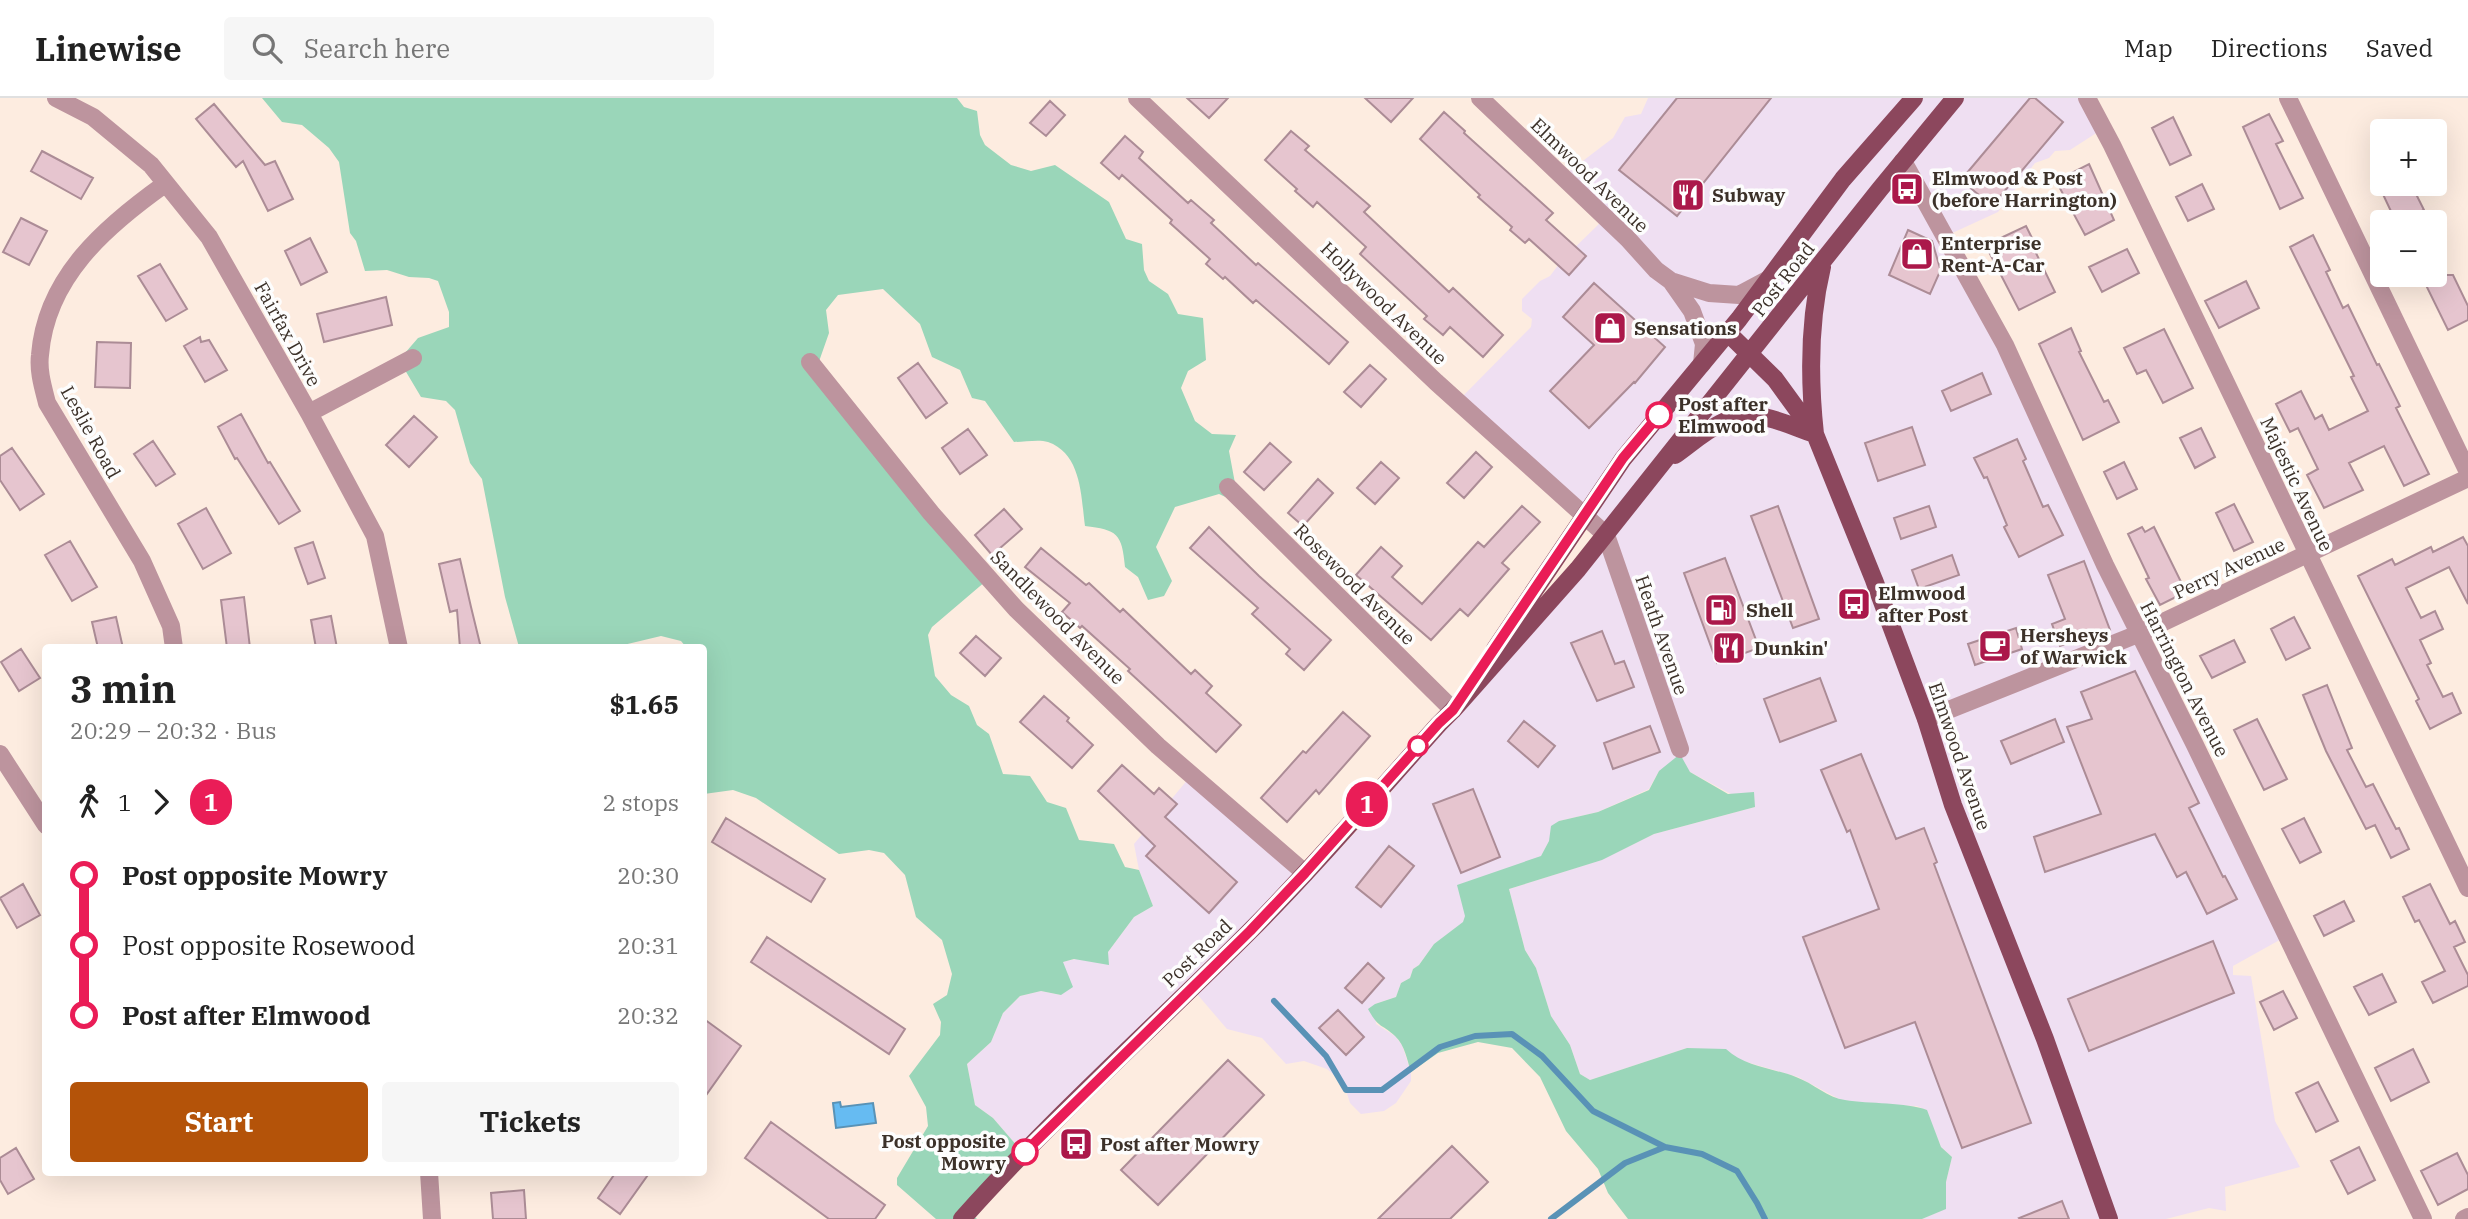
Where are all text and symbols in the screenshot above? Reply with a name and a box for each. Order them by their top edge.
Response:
search box [224,17,714,80]
text: Linewise [35,27,182,70]
icon: search [248,29,286,67]
text: Search here [304,31,450,65]
text: Map [2124,32,2173,64]
text: Directions [2211,32,2328,64]
text: Saved [2366,32,2433,64]
street label: Elmwood Avenue [1526,113,1654,237]
map controls [2370,119,2447,287]
button: + [2370,119,2447,196]
place label: Elmwood & Post (before Harrington) [1932,166,2117,212]
bus stop icon: Elmwood & Post (before Harrington) [1888,170,1926,208]
restaurant icon: Subway [1669,176,1707,214]
place label: Subway [1712,183,1786,207]
button: − [2370,210,2447,287]
place label: Enterprise Rent-A-Car [1941,231,2045,277]
shop icon: Enterprise Rent-A-Car [1898,235,1936,273]
street label: Hollywood Avenue [1316,236,1452,370]
street label: Post Road [1747,237,1819,321]
street label: Fairfax Drive [249,277,327,391]
shop icon: Sensations [1591,309,1629,347]
place label: Sensations [1634,316,1737,340]
street label: Leslie Road [56,381,126,483]
place label: Post after Elmwood [1678,392,1769,438]
marker: Post after Elmwood [1646,402,1672,428]
street label: Majestic Avenue [2255,413,2339,555]
street label: Rosewood Avenue [1289,518,1421,650]
street label: Perry Avenue [2169,532,2289,604]
street label: Sandlewood Avenue [986,545,1130,689]
street label: Heath Avenue [1630,572,1694,698]
place label: Elmwood after Post [1878,581,1968,627]
bus stop icon: Elmwood after Post [1835,585,1873,623]
fuel station icon: Shell [1702,591,1740,629]
street label: Harrington Avenue [2135,597,2235,761]
place label: Shell [1746,598,1793,622]
place label: Hersheys of Warwick [2020,623,2127,669]
cafe icon: Hersheys of Warwick [1976,627,2014,665]
restaurant icon: Dunkin' [1710,629,1748,667]
place label: Dunkin' [1754,636,1828,660]
text: 3 min [70,664,176,713]
street label: Elmwood Avenue [1923,679,1997,833]
text: $1.65 [609,687,679,721]
text: 20:29 – 20:32 · Bus [70,715,277,745]
unlabelled marker [1408,736,1428,756]
line badge: 1 [1344,781,1390,827]
icon: walk [70,783,108,821]
icon: forward [142,783,180,821]
text: 1 [204,786,218,818]
text: 1 [118,787,132,817]
text: 2 stops [602,787,679,817]
text: 1 [1360,788,1374,820]
text: Post opposite Mowry [122,858,388,892]
text: 20:30 [617,860,679,890]
street label: Post Road [1157,914,1237,992]
text: Post opposite Rosewood [122,928,416,962]
text: 20:31 [617,930,679,960]
text: Post after Elmwood [122,998,371,1032]
text: 20:32 [617,1000,679,1030]
button: Start [70,1082,368,1162]
button: Tickets [382,1082,679,1162]
bus stop icon: Post after Mowry [1057,1125,1095,1163]
place label: Post opposite Mowry [881,1129,1006,1175]
place label: Post after Mowry [1100,1132,1259,1156]
marker: Post opposite Mowry [1012,1139,1038,1165]

